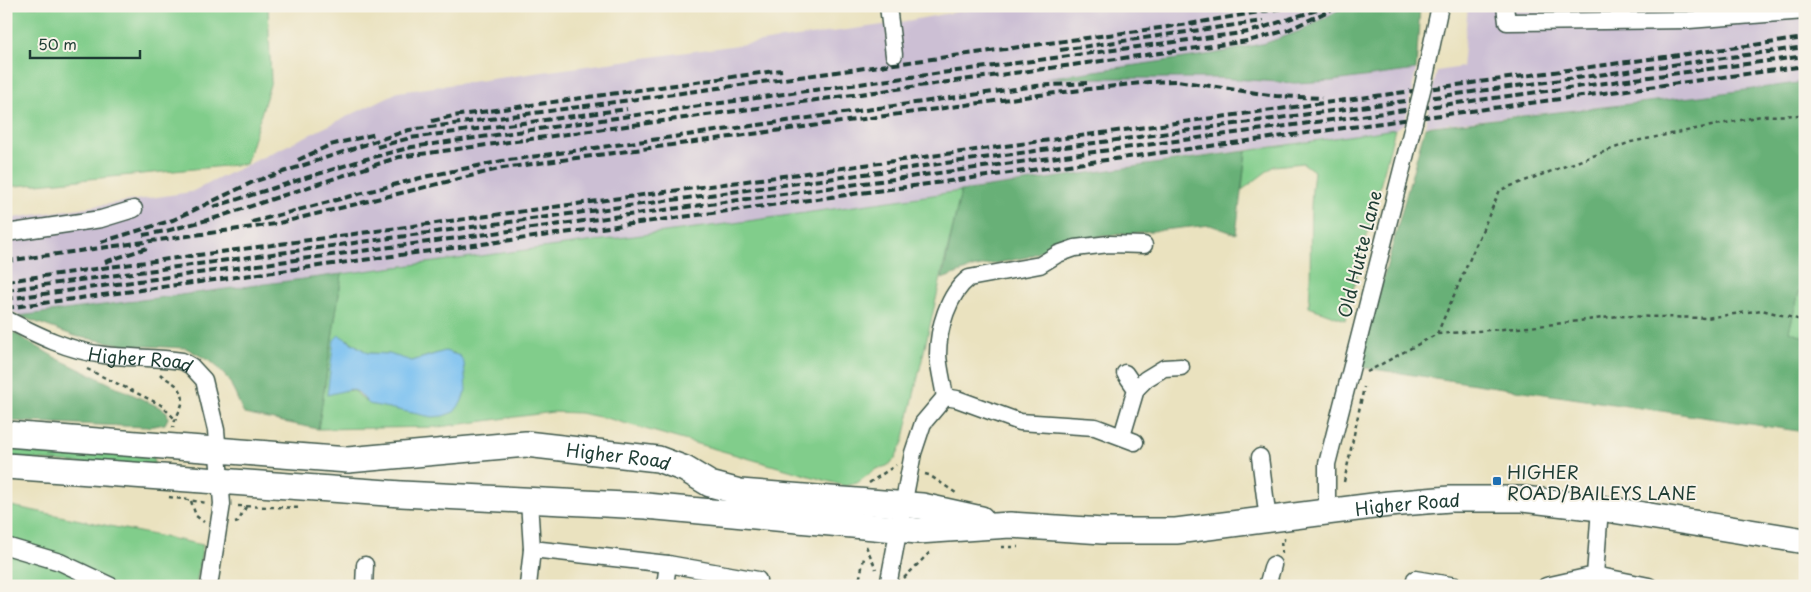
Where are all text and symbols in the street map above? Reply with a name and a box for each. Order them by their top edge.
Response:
scale bar [30,28,140,60]
text: 50 m [38,32,77,55]
street label: Old Hutte Lane [1330,188,1388,320]
street label: Higher Road [86,339,199,378]
street label: Higher Road [565,435,675,476]
place label: HIGHER ROAD/BAILEYS LANE [1507,458,1697,506]
marker: HIGHER ROAD/BAILEYS LANE [1491,475,1503,487]
street label: Higher Road [1353,486,1460,522]

